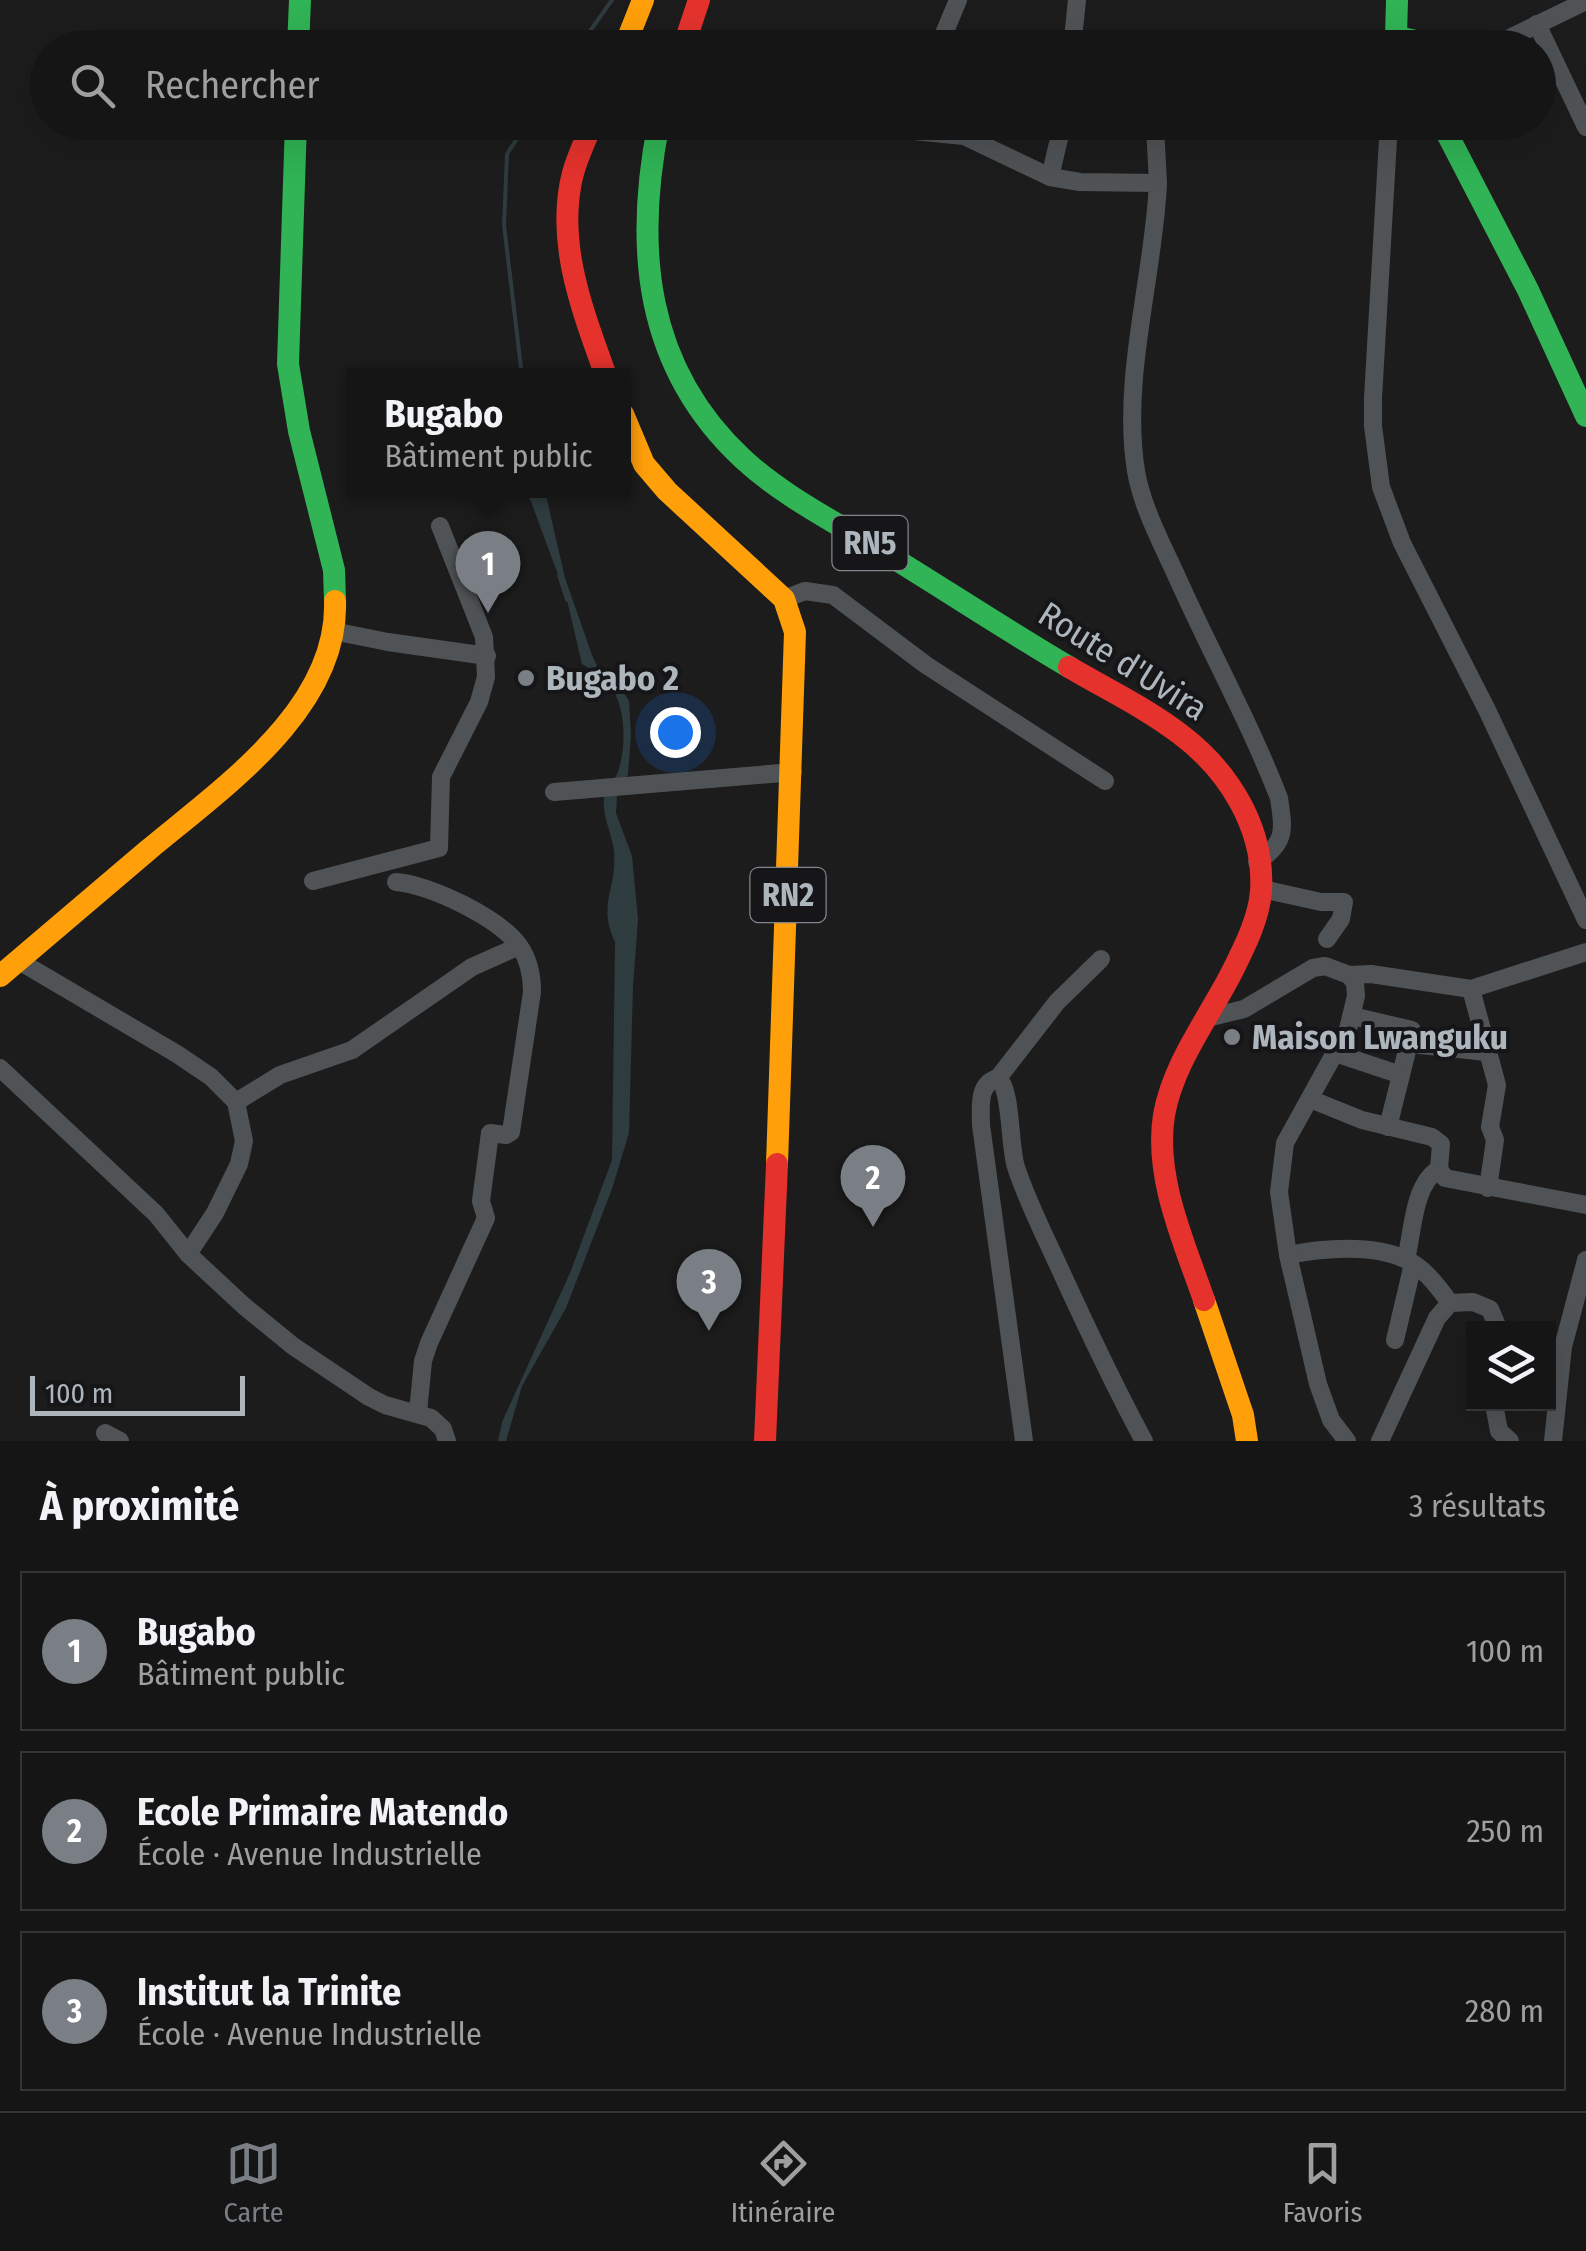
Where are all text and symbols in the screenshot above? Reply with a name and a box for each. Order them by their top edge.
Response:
search box [30,30,1556,140]
icon: search [65,58,120,113]
text: Rechercher [145,62,320,108]
popup [346,368,631,498]
text: Bugabo [385,391,503,437]
text: Bâtiment public [385,437,592,475]
road number: RN5 [832,516,908,570]
pin: 1 [456,530,520,613]
street label: Route d'Uvira [1031,593,1215,729]
place label: Bugabo 2 [546,657,679,699]
marker: Bugabo 2 [515,667,537,689]
your location [650,707,701,758]
road number: RN2 [750,868,826,922]
place label: Maison Lwanguku [1252,1016,1508,1058]
marker: Maison Lwanguku [1221,1026,1243,1048]
pin: 2 [840,1144,906,1227]
pin: 3 [676,1248,742,1331]
map controls [1466,1321,1556,1411]
button: layers [1466,1321,1556,1411]
scale bar [30,1371,245,1416]
text: 100 m [45,1377,113,1410]
text: À proximité [40,1481,239,1531]
text: 3 résultats [1409,1487,1546,1525]
text: Bugabo [137,1609,256,1655]
text: 1 [68,1632,81,1670]
text: 100 m [1466,1632,1544,1670]
text: Bâtiment public [137,1655,345,1693]
text: Ecole Primaire Matendo [137,1789,508,1835]
text: 2 [67,1812,82,1850]
text: 250 m [1466,1812,1544,1850]
text: École · Avenue Industrielle [137,1835,482,1873]
text: Institut la Trinite [137,1969,401,2015]
text: 3 [67,1992,82,2030]
text: 280 m [1465,1992,1544,2030]
text: École · Avenue Industrielle [137,2015,482,2053]
tab: Carte [224,2136,284,2229]
tab: Itinéraire [731,2136,835,2229]
tab: Favoris [1283,2136,1362,2229]

